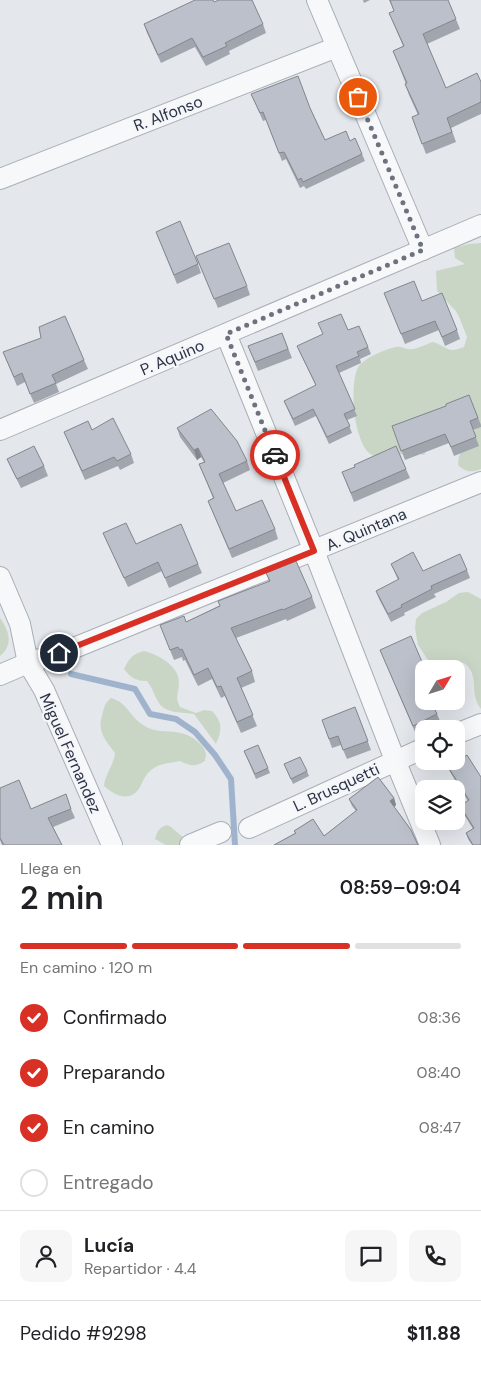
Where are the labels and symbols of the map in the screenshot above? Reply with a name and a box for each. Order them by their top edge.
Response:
pin [337,76,379,118]
street label: R. Alfonso [131,91,206,136]
street label: P. Aquino [137,335,207,380]
courier [250,430,300,480]
street label: A. Quintana [323,503,410,556]
pin [38,632,80,674]
north arrow [415,660,465,710]
street label: Miguel Fernandez [35,690,106,816]
street label: L. Brusquetti [290,758,383,817]

